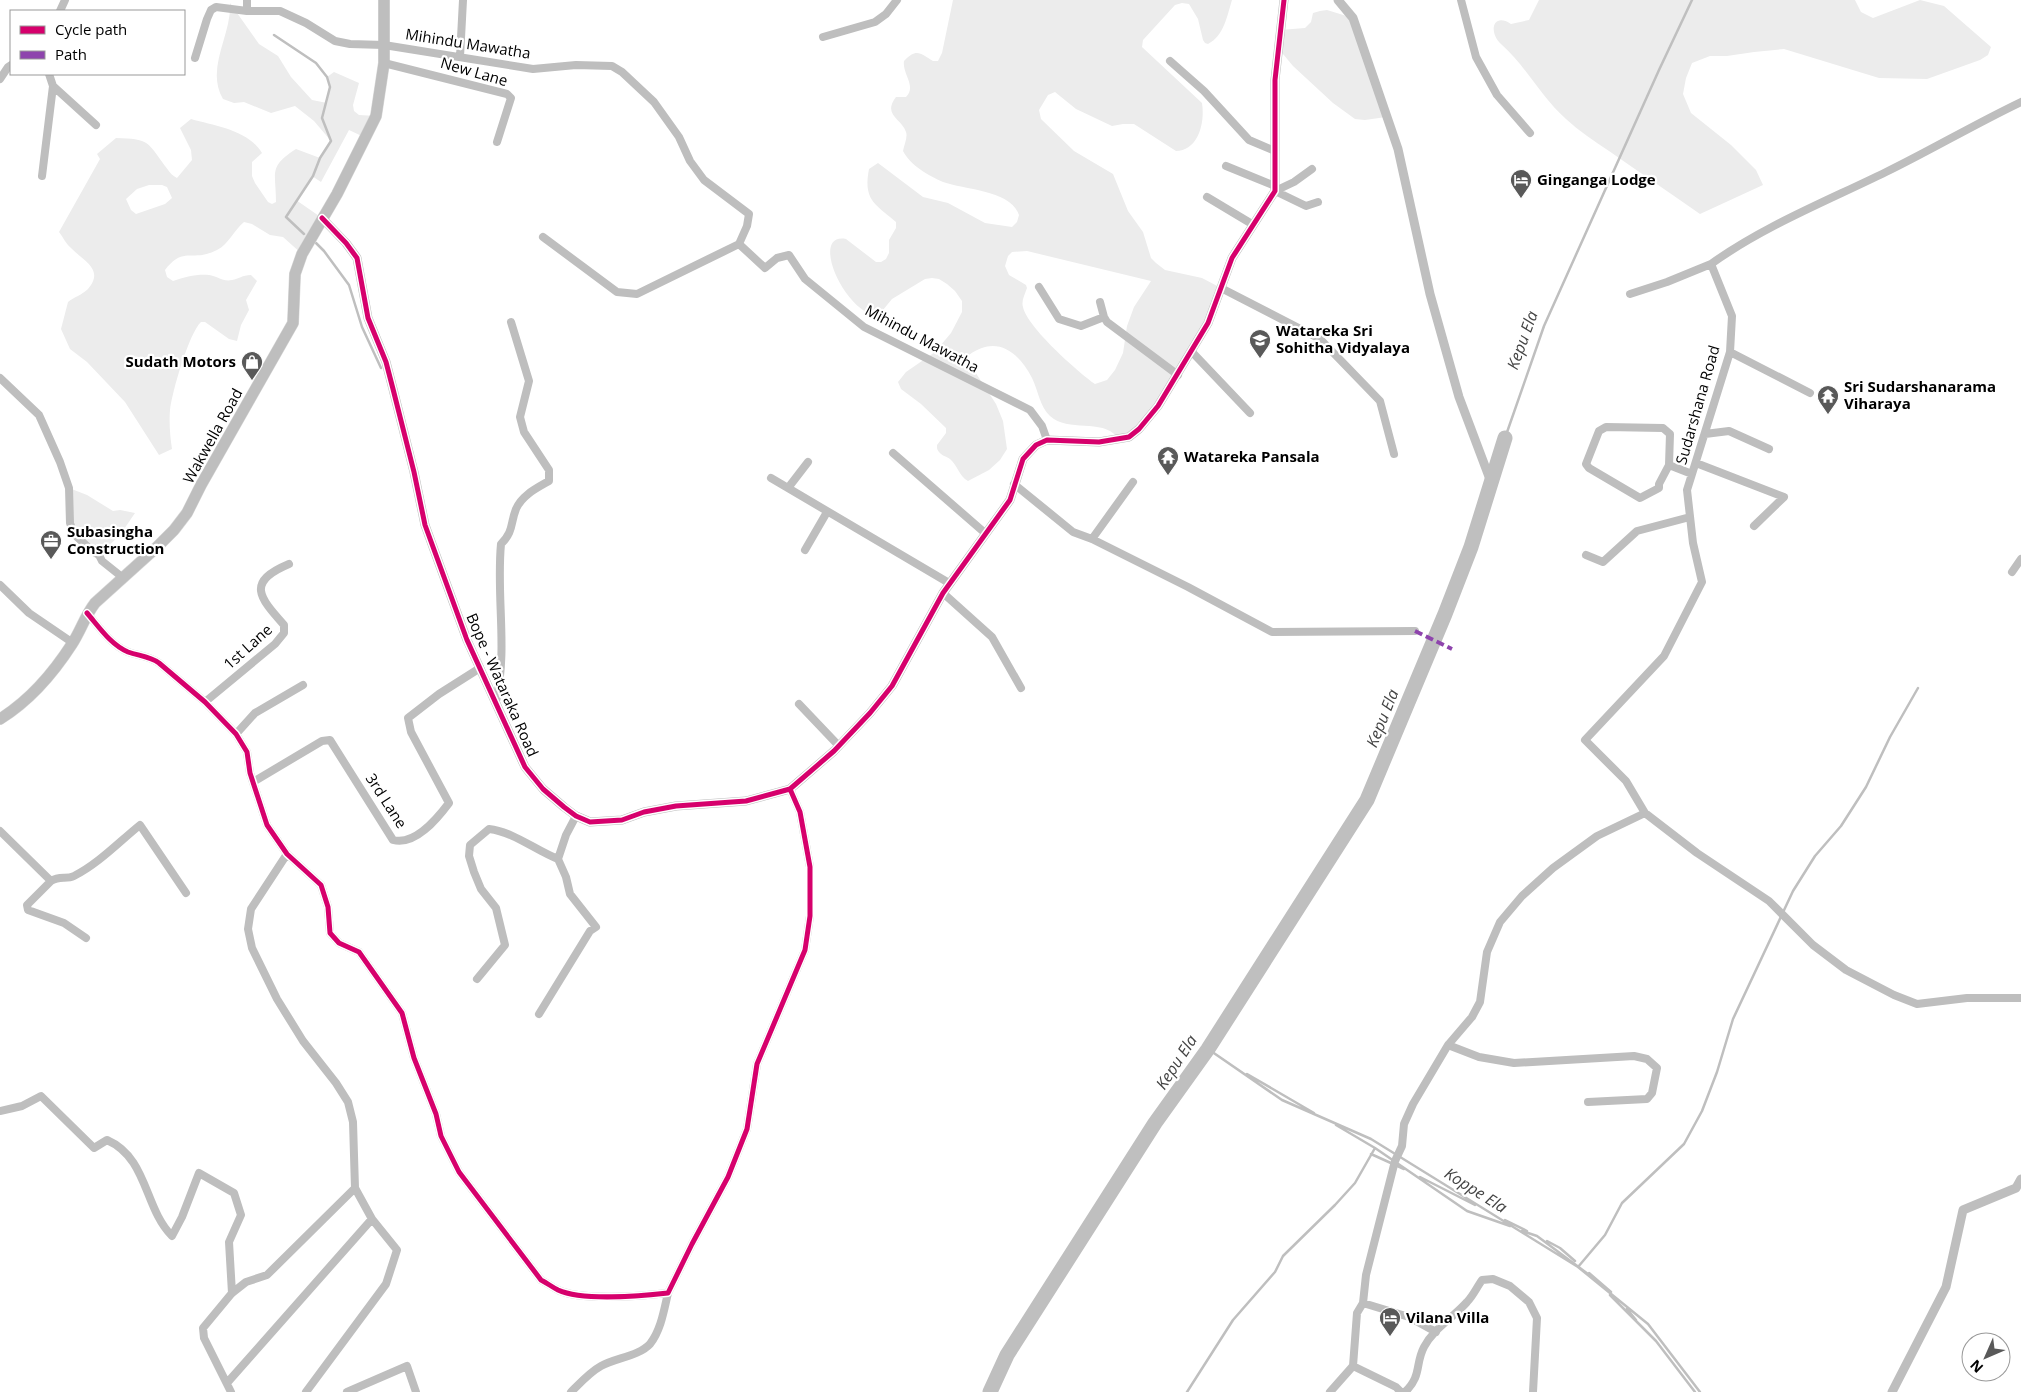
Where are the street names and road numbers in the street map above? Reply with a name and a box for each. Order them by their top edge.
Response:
street label: Mihindu Mawatha [404,23,532,63]
street label: New Lane [438,52,510,90]
street label: Mihindu Mawatha [862,300,983,377]
street label: Sudarshana Road [1670,343,1724,467]
street label: Wakwella Road [178,384,246,487]
street label: Bope - Wataraka Road [462,610,544,760]
street label: 1st Lane [219,619,276,673]
street label: 3rd Lane [362,769,412,832]

